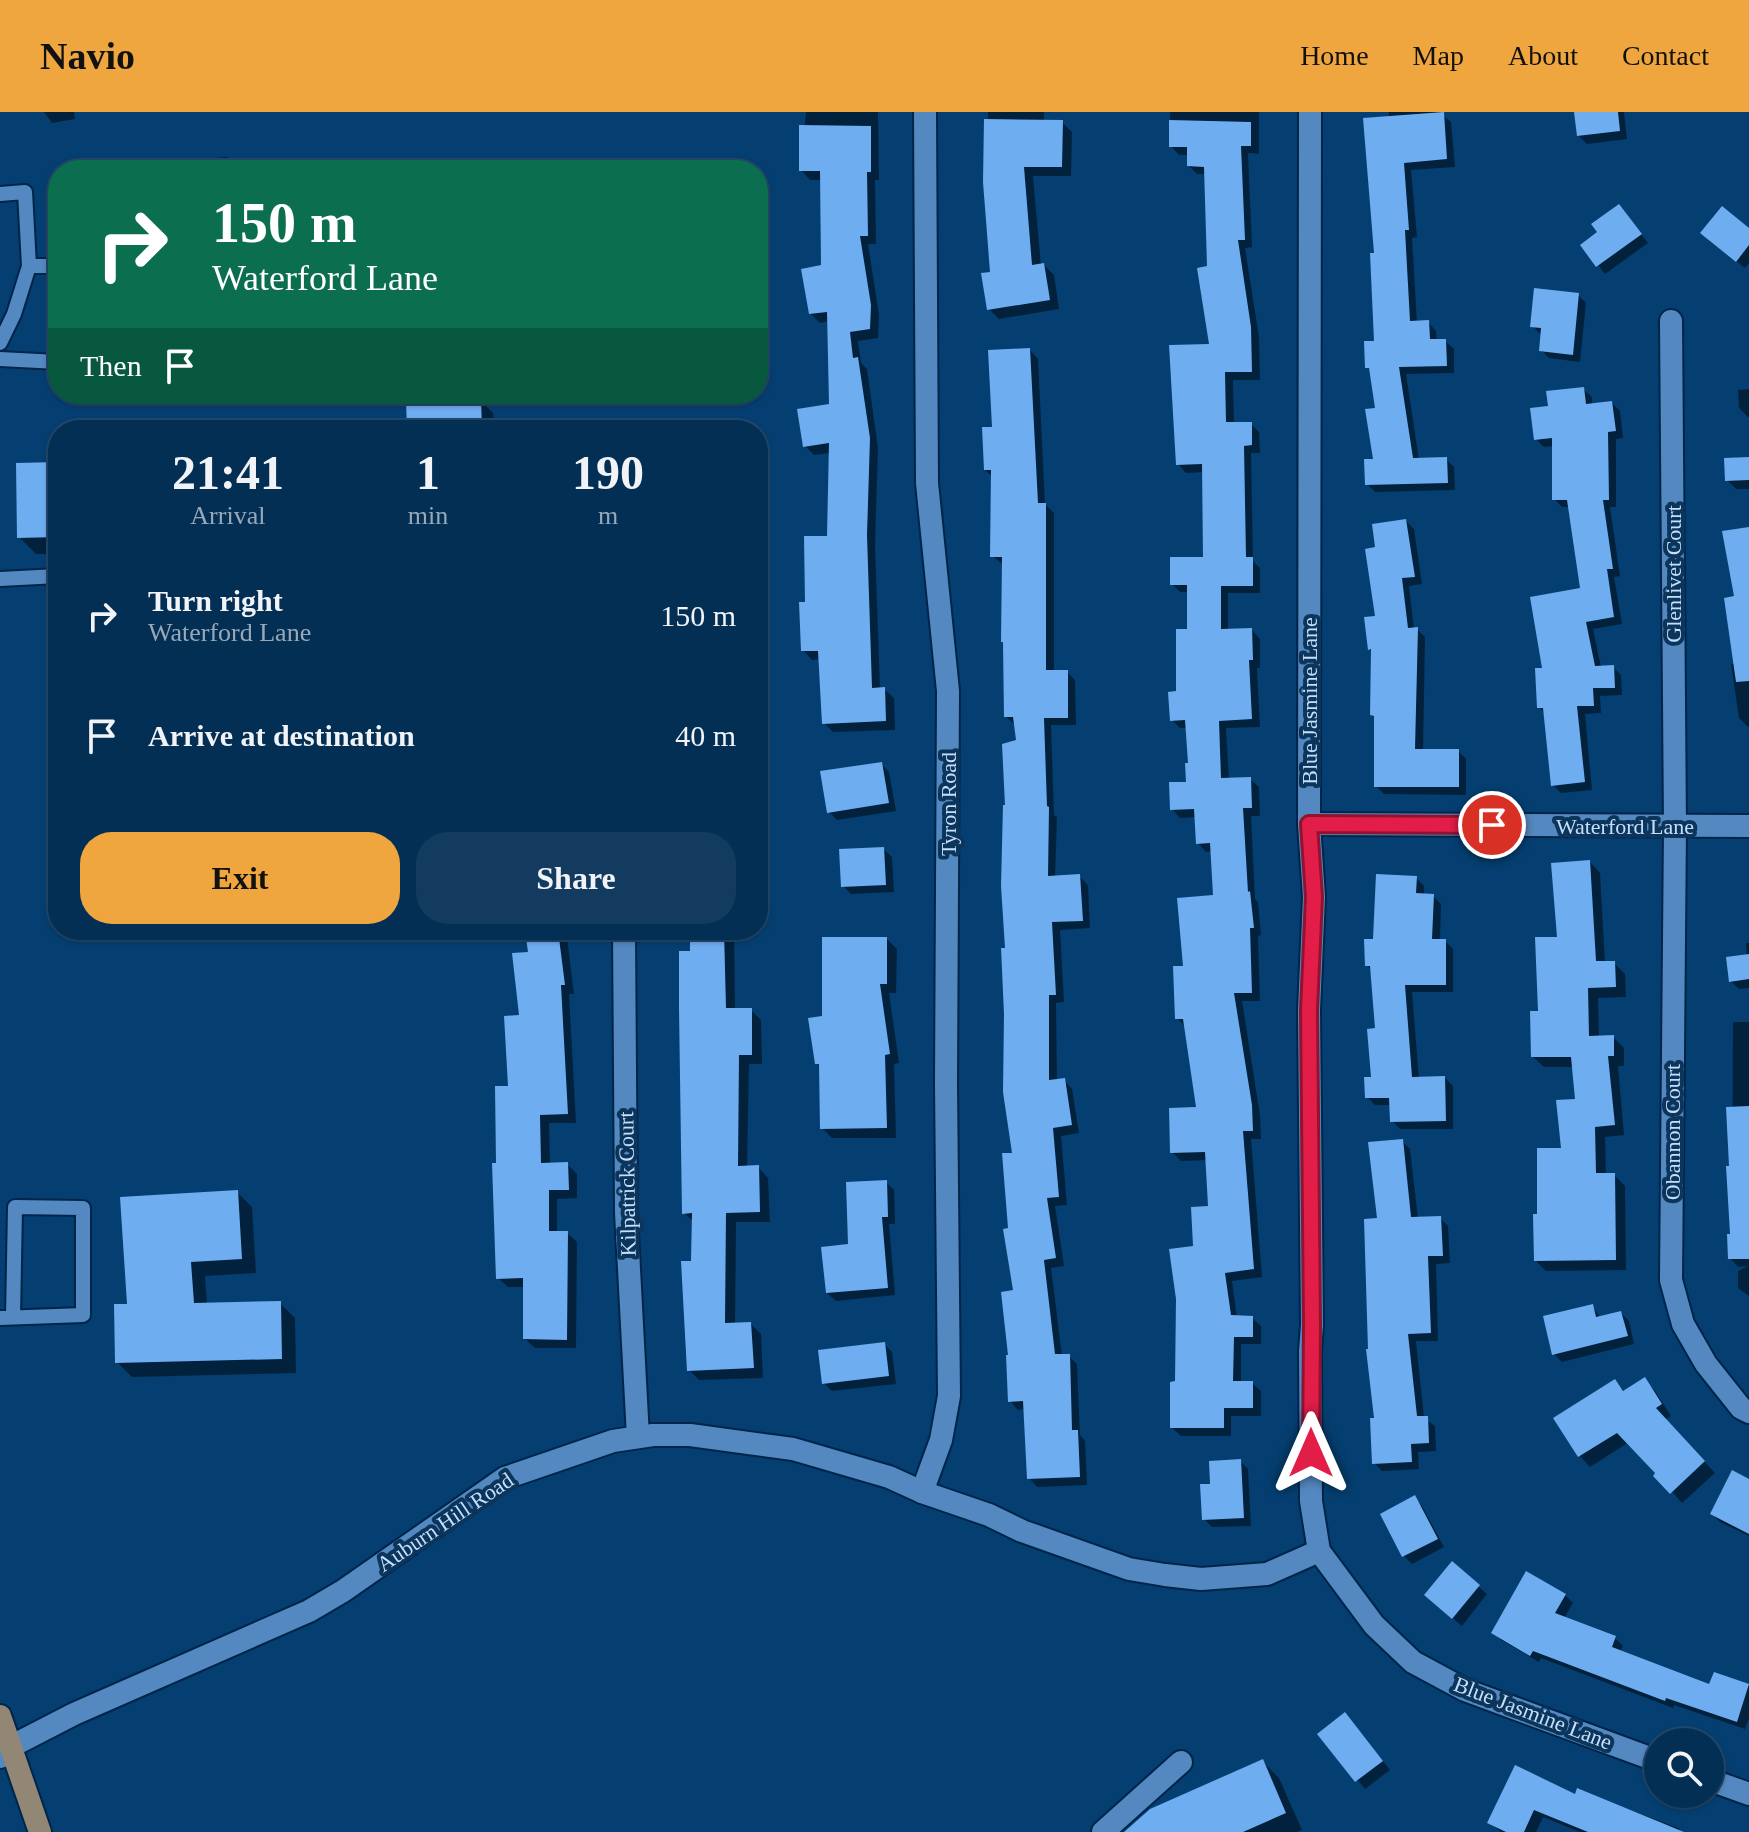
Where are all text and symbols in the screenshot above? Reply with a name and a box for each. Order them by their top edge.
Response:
text: Navio [40,35,135,77]
text: Home [1300,40,1369,71]
text: Map [1413,40,1464,71]
text: About [1508,40,1578,71]
text: Contact [1622,40,1709,71]
icon: right [80,192,184,296]
text: 150 m [212,192,357,254]
text: Waterford Lane [212,258,438,298]
icon: arrive [158,344,202,388]
text: Then [80,349,142,382]
text: 21:41 [172,446,284,499]
text: 1 [416,446,440,499]
text: 190 [572,446,644,499]
text: Arrival [190,501,265,530]
text: min [408,501,448,530]
text: m [598,501,618,530]
street label: Glenlivet Court [1661,505,1686,643]
text: Turn right [148,584,283,617]
icon: right [80,594,124,638]
text: 150 m [660,599,736,632]
street label: Blue Jasmine Lane [1297,617,1322,785]
text: Waterford Lane [148,618,311,647]
icon: arrive [80,714,124,758]
text: Arrive at destination [148,719,415,752]
text: 40 m [675,719,736,752]
street label: Tyron Road [936,752,961,856]
pin [1458,791,1526,859]
icon: arrive [1470,803,1514,847]
street label: Waterford Lane [1556,814,1694,839]
button: Exit [80,832,400,924]
button: Share [416,832,736,924]
street label: Obannon Court [1660,1064,1685,1200]
street label: Kilpatrick Court [613,1111,641,1257]
position arrow [1269,1411,1353,1495]
street label: Auburn Hill Road [372,1467,518,1577]
street label: Blue Jasmine Lane [1450,1671,1616,1755]
map controls [1644,1728,1724,1808]
button: search [1644,1728,1724,1808]

